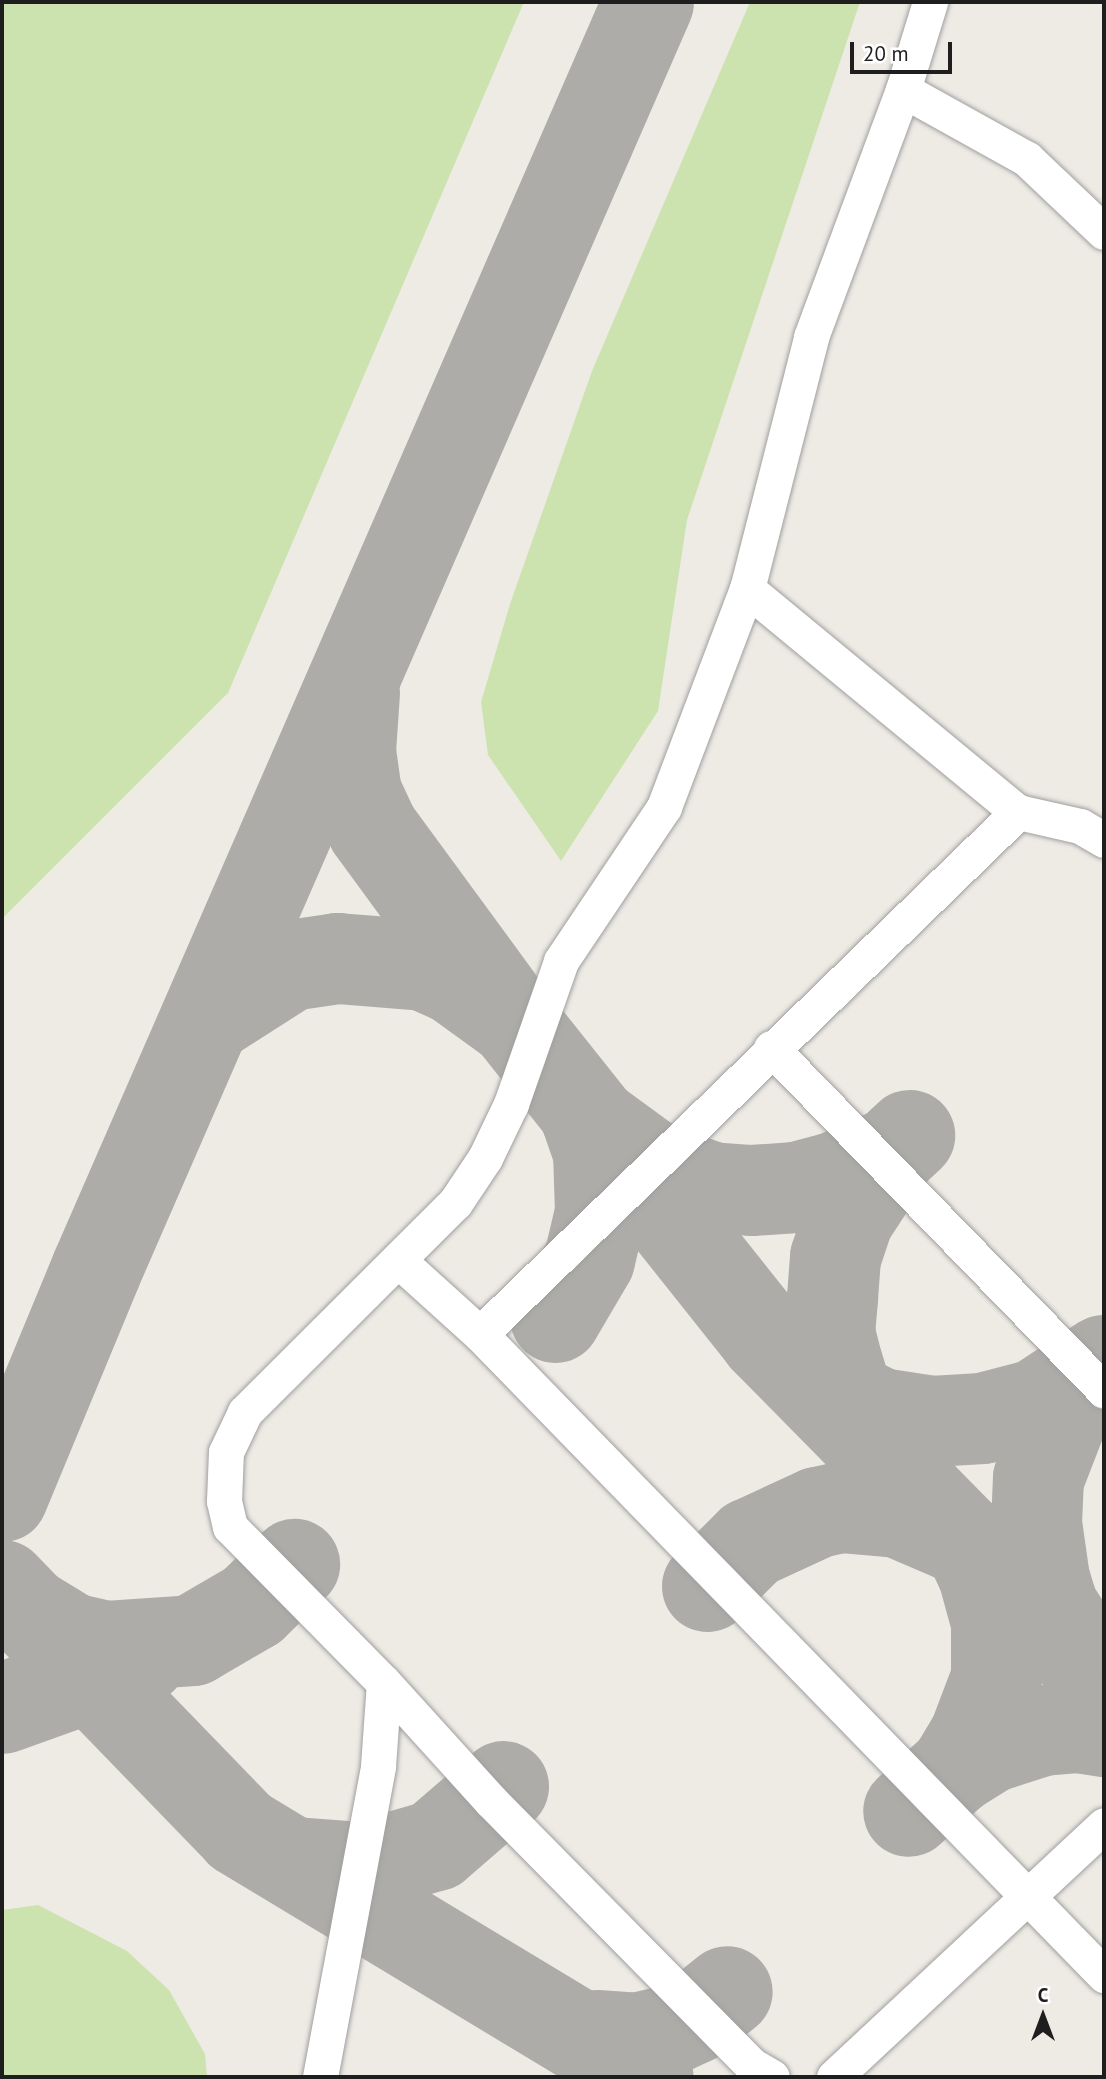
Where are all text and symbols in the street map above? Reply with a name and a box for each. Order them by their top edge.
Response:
scale bar [854,28,956,72]
text: 20 m [863,40,909,67]
north arrow [1008,1981,1078,2051]
text: С [1038,1983,1048,2007]

